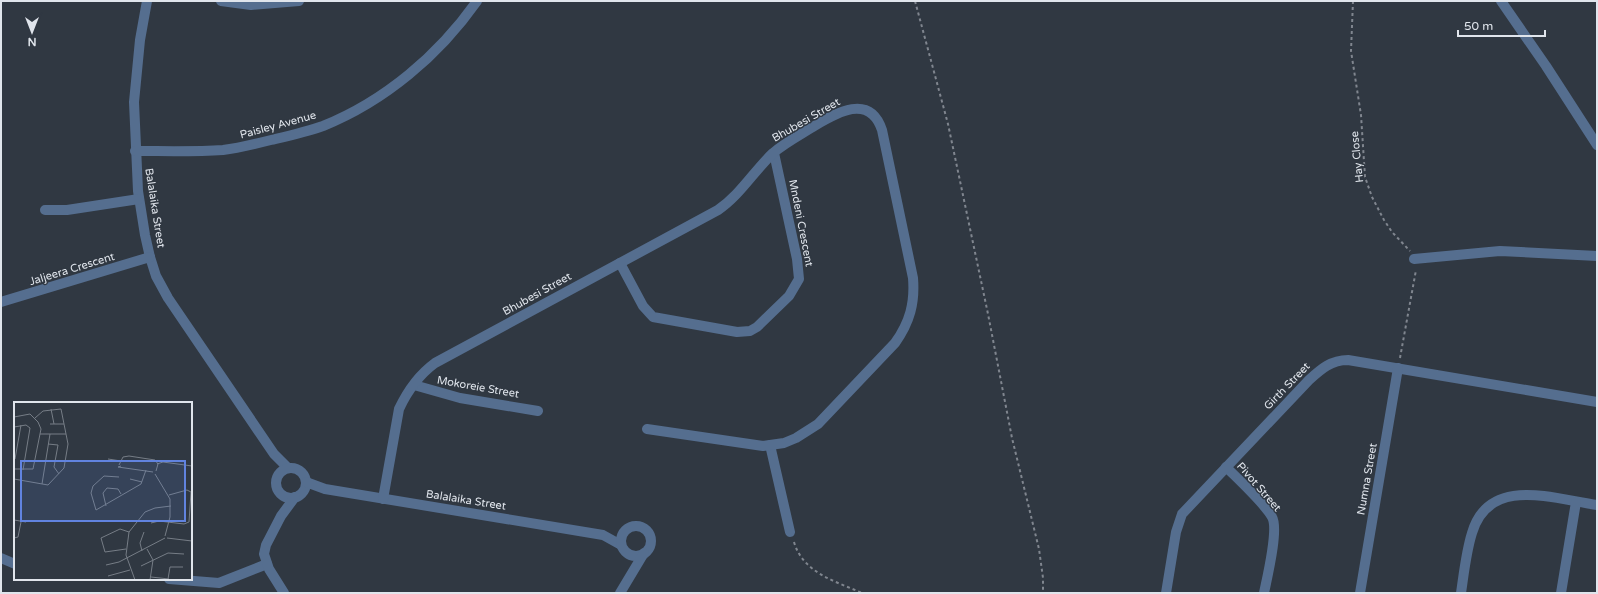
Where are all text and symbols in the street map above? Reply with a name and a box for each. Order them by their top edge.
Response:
north arrow [12,12,52,52]
scale bar [1458,12,1545,38]
text: 50 m [1464,19,1493,33]
text: N [28,35,36,48]
street label: Bhubesi Street [770,95,842,145]
street label: Paisley Avenue [238,109,318,141]
street label: Hay Close [1348,131,1366,183]
street label: Balalaika Street [142,167,168,249]
street label: Mndeni Crescent [786,178,816,268]
street label: Jaljeera Crescent [28,250,116,288]
street label: Bhubesi Street [500,270,574,318]
street label: Girth Street [1261,360,1313,412]
street label: Mokoreie Street [436,373,520,401]
inset map [14,402,192,580]
street label: Numna Street [1354,442,1380,516]
street label: Pivot Street [1234,460,1284,514]
street label: Balalaika Street [425,487,507,513]

